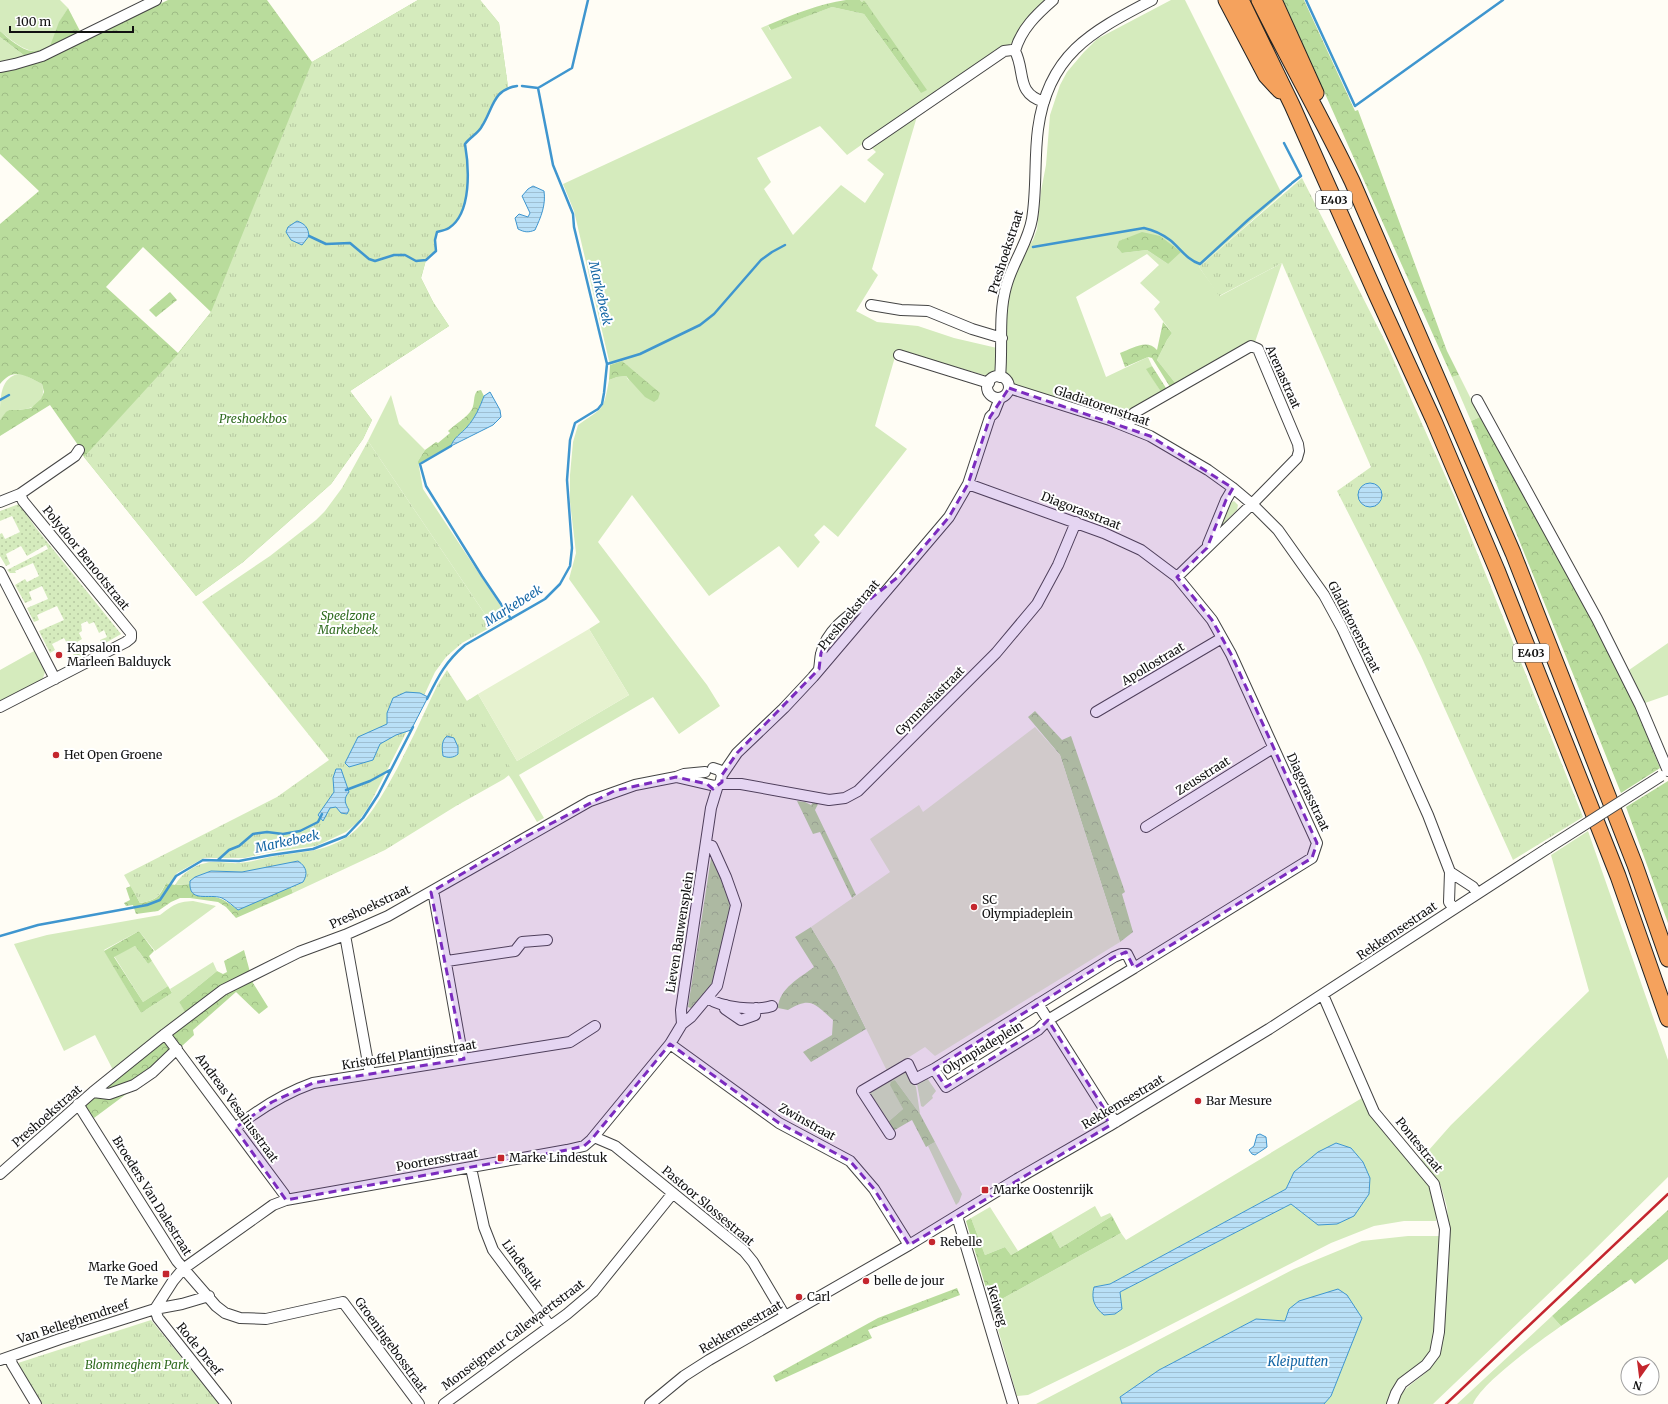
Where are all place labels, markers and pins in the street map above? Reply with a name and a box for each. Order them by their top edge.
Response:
place label: Kapsalon Marleen Balduyck [67,640,172,669]
marker: Kapsalon Marleen Balduyck [54,650,64,660]
place label: Het Open Groene [64,747,162,762]
marker: Het Open Groene [51,750,61,760]
place label: SC Olympiadeplein [982,892,1073,921]
marker: SC Olympiadeplein [969,902,979,912]
place label: Bar Mesure [1206,1093,1272,1108]
marker: Bar Mesure [1193,1096,1203,1106]
place label: Marke Lindestuk [509,1150,608,1165]
marker: Marke Lindestuk [496,1153,506,1163]
place label: Marke Oostenrijk [993,1182,1094,1197]
marker: Marke Oostenrijk [980,1185,990,1195]
place label: Rebelle [940,1234,982,1249]
marker: Rebelle [927,1237,937,1247]
place label: Marke Goed Te Marke [88,1259,158,1288]
marker: Marke Goed Te Marke [161,1269,171,1279]
place label: belle de jour [873,1273,945,1288]
marker: belle de jour [861,1276,871,1286]
place label: Carl [807,1289,830,1304]
marker: Carl [794,1292,804,1302]

